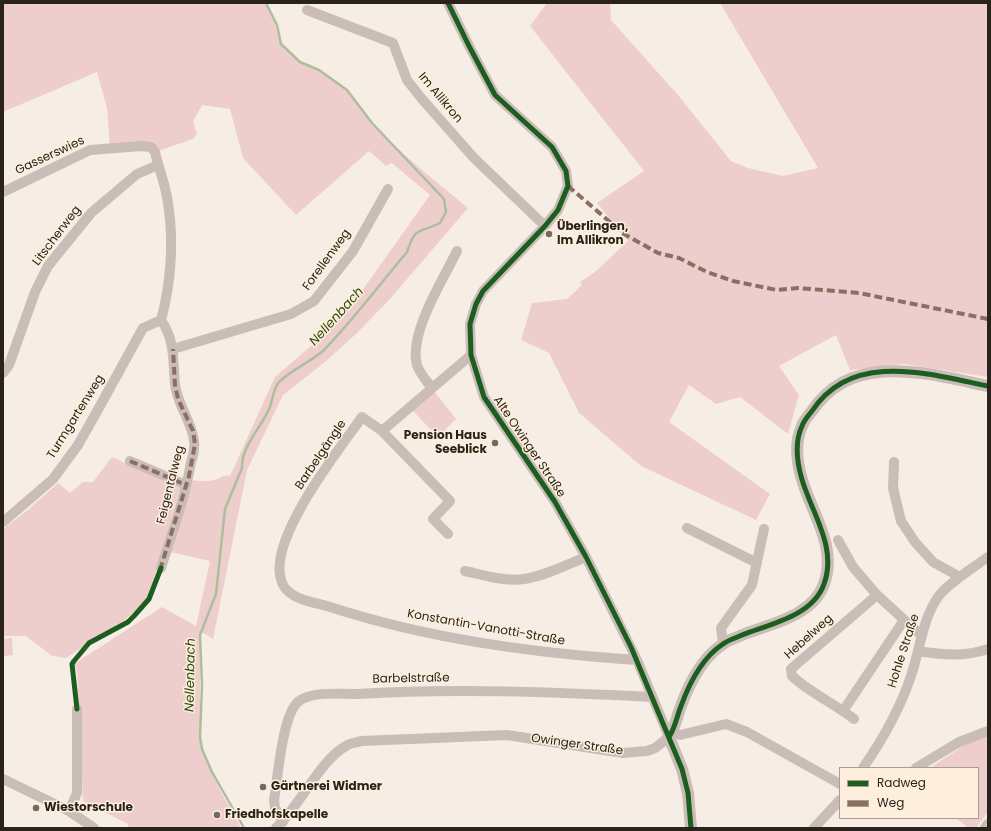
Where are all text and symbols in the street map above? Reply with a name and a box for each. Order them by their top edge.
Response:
street label: Im Allikron [415,70,465,126]
street label: Gasserswies [13,134,87,178]
street label: Litscherweg [30,203,84,269]
place label: Überlingen, Im Allikron [557,220,628,248]
street label: Forellenweg [300,227,354,293]
marker: Überlingen, Im Allikron [544,229,554,239]
water label: Nellenbach [307,284,367,350]
street label: Turmgartenweg [44,372,108,462]
street label: Alte Owinger Straße [490,394,568,500]
street label: Barbelgängle [292,417,350,493]
place label: Pension Haus Seeblick [404,429,487,457]
marker: Pension Haus Seeblick [490,438,500,448]
street label: Feigentalweg [154,444,188,526]
street label: Konstantin-Vanotti-Straße [406,607,566,649]
street label: Hebelweg [782,612,836,662]
street label: Hohle Straße [885,612,923,690]
water label: Nellenbach [183,638,199,712]
street label: Barbelstraße [372,671,450,687]
street label: Owinger Straße [530,731,624,759]
legend [839,767,979,819]
text: Radweg [877,774,926,791]
place label: Gärtnerei Widmer [271,780,382,794]
marker: Gärtnerei Widmer [258,782,268,792]
text: Weg [877,794,904,811]
place label: Wiestorschule [44,801,133,815]
marker: Wiestorschule [31,803,41,813]
place label: Friedhofskapelle [225,808,328,822]
marker: Friedhofskapelle [212,810,222,820]

